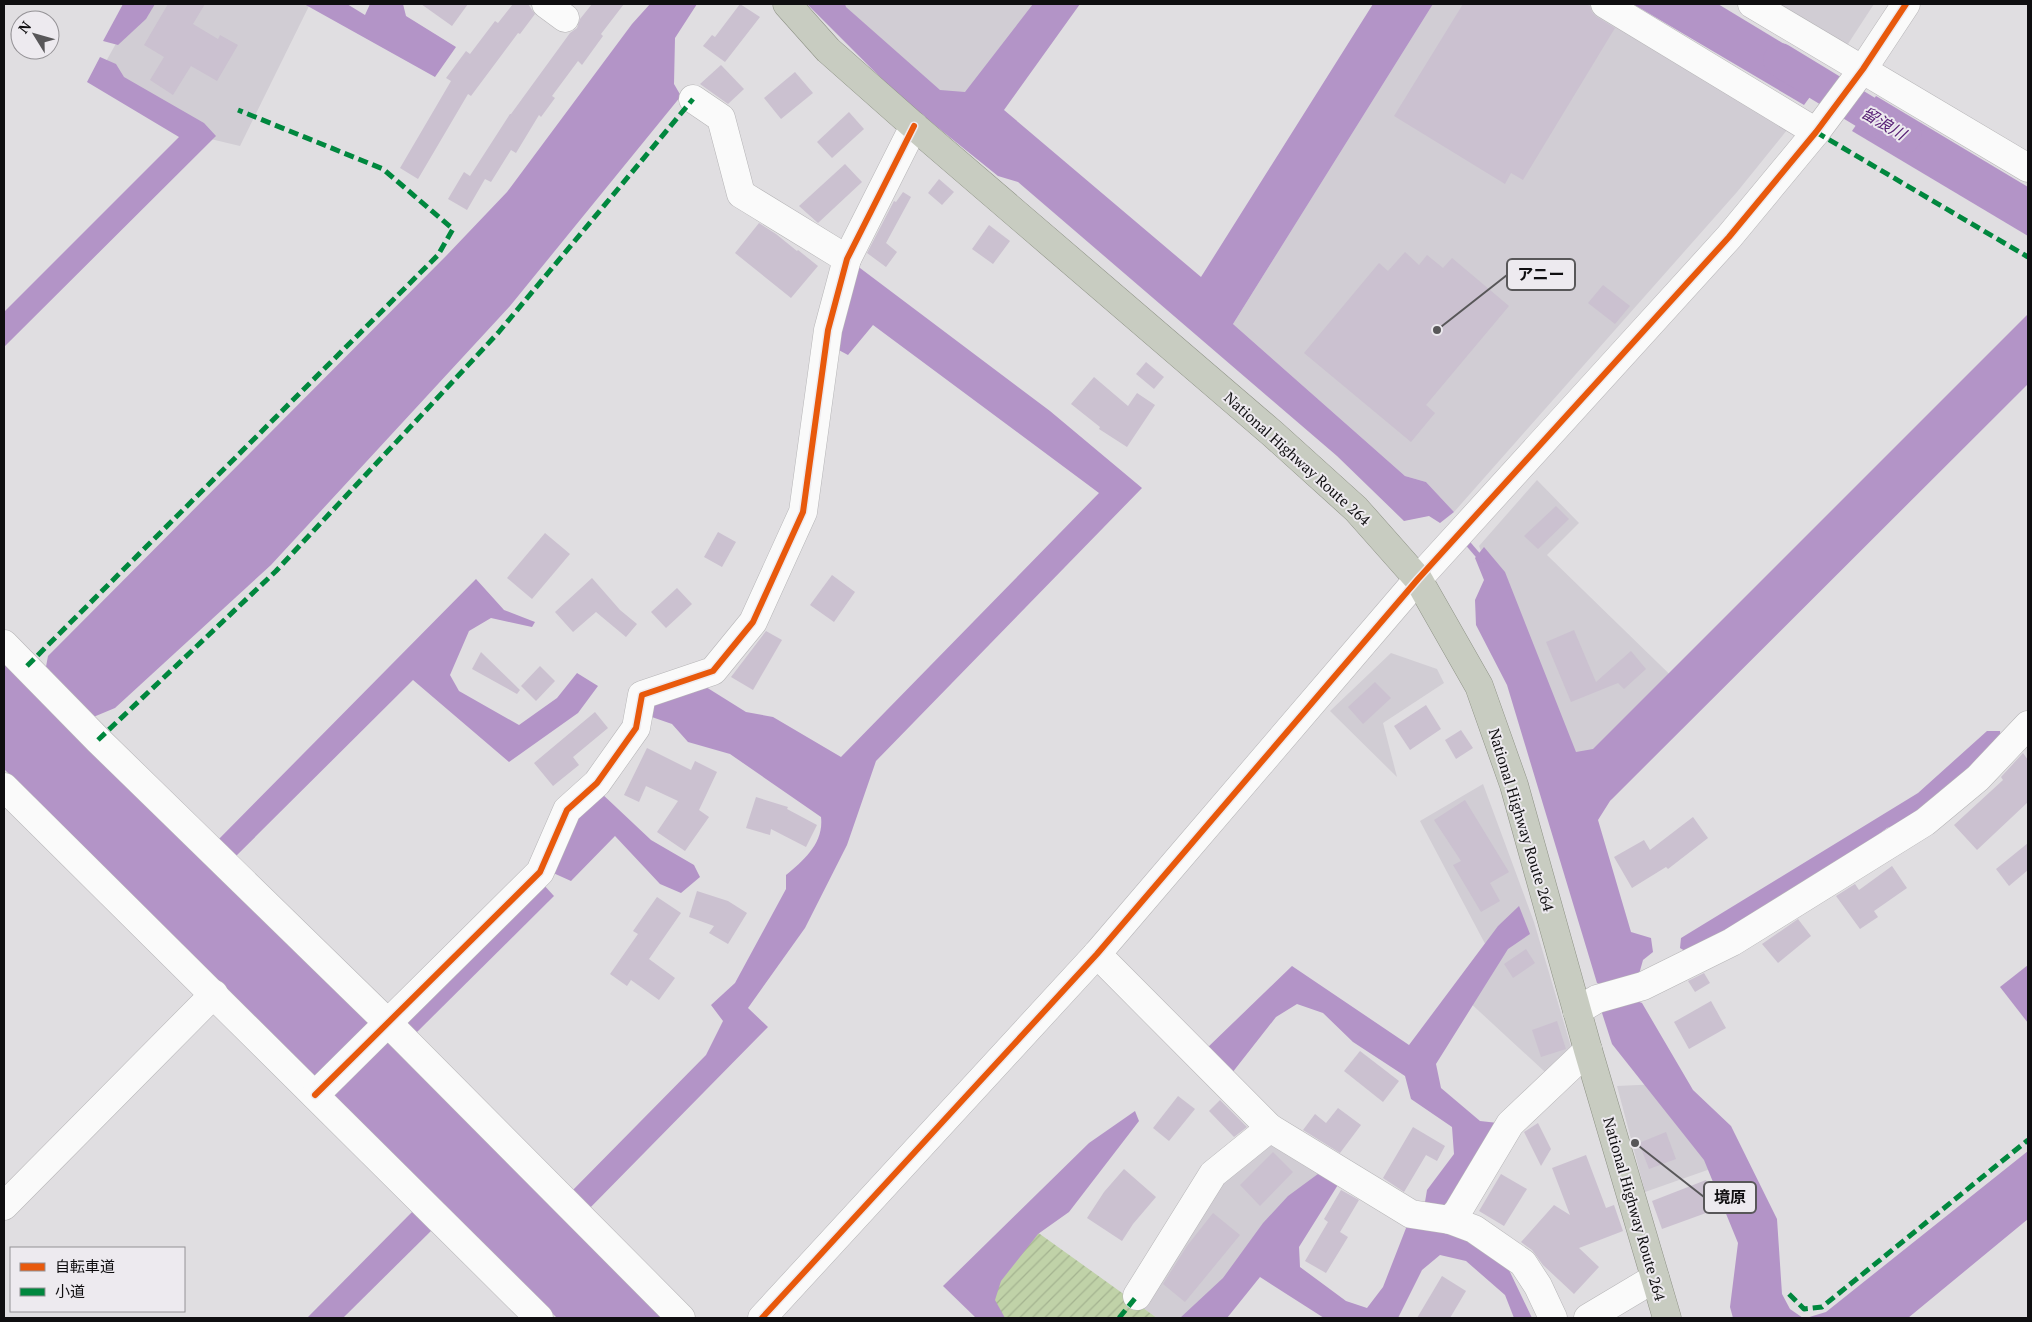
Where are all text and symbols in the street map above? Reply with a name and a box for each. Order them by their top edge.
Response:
north arrow [10,10,60,60]
text: N [13,17,35,37]
water label: 留浪川 [1858,101,1912,146]
callout: アニー [1507,259,1575,290]
text: アニー [1517,263,1565,285]
street label: National Highway Route 264 [1220,387,1375,529]
street label: National Highway Route 264 [1485,726,1559,914]
street label: National Highway Route 264 [1599,1114,1671,1303]
callout: 境原 [1704,1182,1756,1213]
text: 境原 [1714,1186,1746,1208]
legend [10,1247,185,1312]
text: 自転車道 [55,1256,115,1276]
text: 小道 [55,1281,85,1301]

